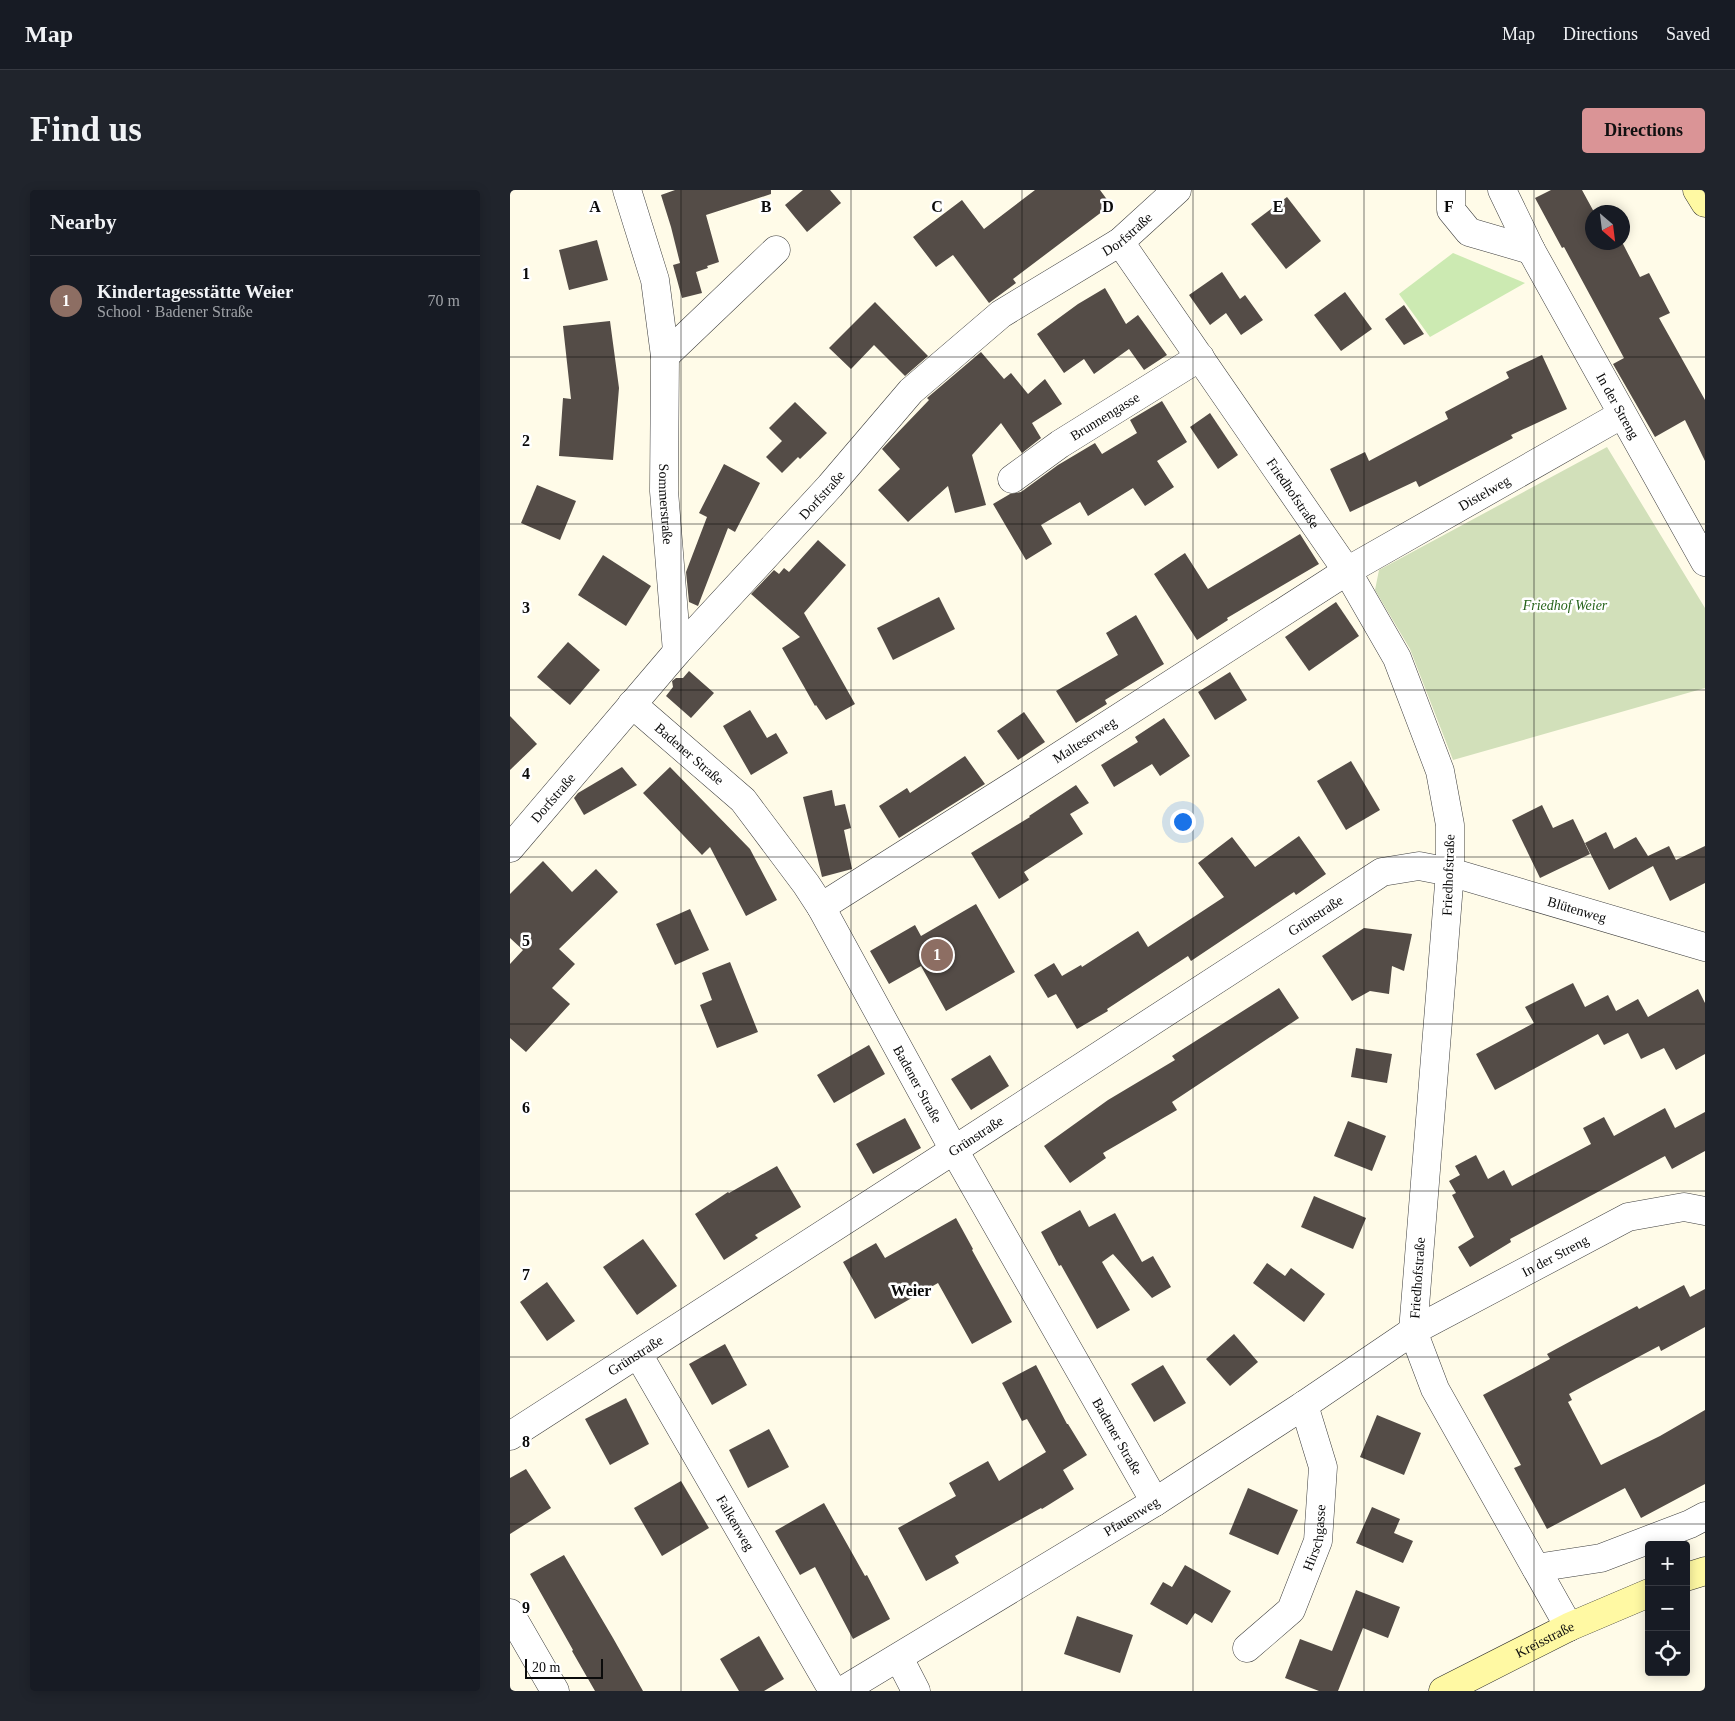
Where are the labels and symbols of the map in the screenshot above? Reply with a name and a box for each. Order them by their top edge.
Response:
text: A [589,198,601,215]
text: B [761,198,772,215]
text: C [931,198,943,215]
text: E [1273,198,1283,215]
text: F [1444,198,1454,215]
north arrow [1585,205,1630,250]
street label: Dorfstraße [1098,208,1156,258]
text: 1 [522,265,530,282]
street label: In der Streng [1593,370,1642,442]
street label: Brunnengasse [1068,390,1142,444]
text: 2 [522,432,530,449]
street label: Friedhofstraße [1263,455,1322,531]
street label: Sommerstraße [656,464,675,545]
street label: Dorfstraße [796,468,848,522]
street label: Distelweg [1456,473,1513,514]
park label: Friedhof Weier [1522,598,1608,613]
text: 3 [522,599,530,616]
street label: Malteserweg [1050,714,1119,766]
street label: Badener Straße [652,720,727,788]
text: 4 [522,765,530,782]
street label: Dorfstraße [528,770,578,826]
your location [1170,809,1196,835]
street label: Friedhofstraße [1440,834,1457,916]
street label: Grünstraße [1285,892,1346,939]
street label: Blütenweg [1546,894,1608,926]
text: 5 [522,932,530,949]
pin: 1 [921,936,953,974]
street label: Badener Straße [890,1043,945,1126]
text: 6 [522,1099,530,1116]
street label: Grünstraße [946,1113,1006,1160]
street label: In der Streng [1519,1232,1591,1280]
street label: Friedhofstraße [1407,1237,1428,1319]
text: 7 [522,1266,530,1283]
district label: Weier [891,1282,931,1299]
street label: Grünstraße [605,1333,666,1379]
street label: Badener Straße [1089,1396,1145,1478]
text: 8 [522,1433,530,1450]
street label: Falkenweg [713,1493,757,1553]
street label: Pfauenweg [1101,1494,1162,1539]
street label: Hirschgasse [1300,1504,1328,1573]
text: 9 [522,1599,530,1616]
street label: Kreisstraße [1513,1619,1576,1661]
scale bar [525,1656,602,1679]

